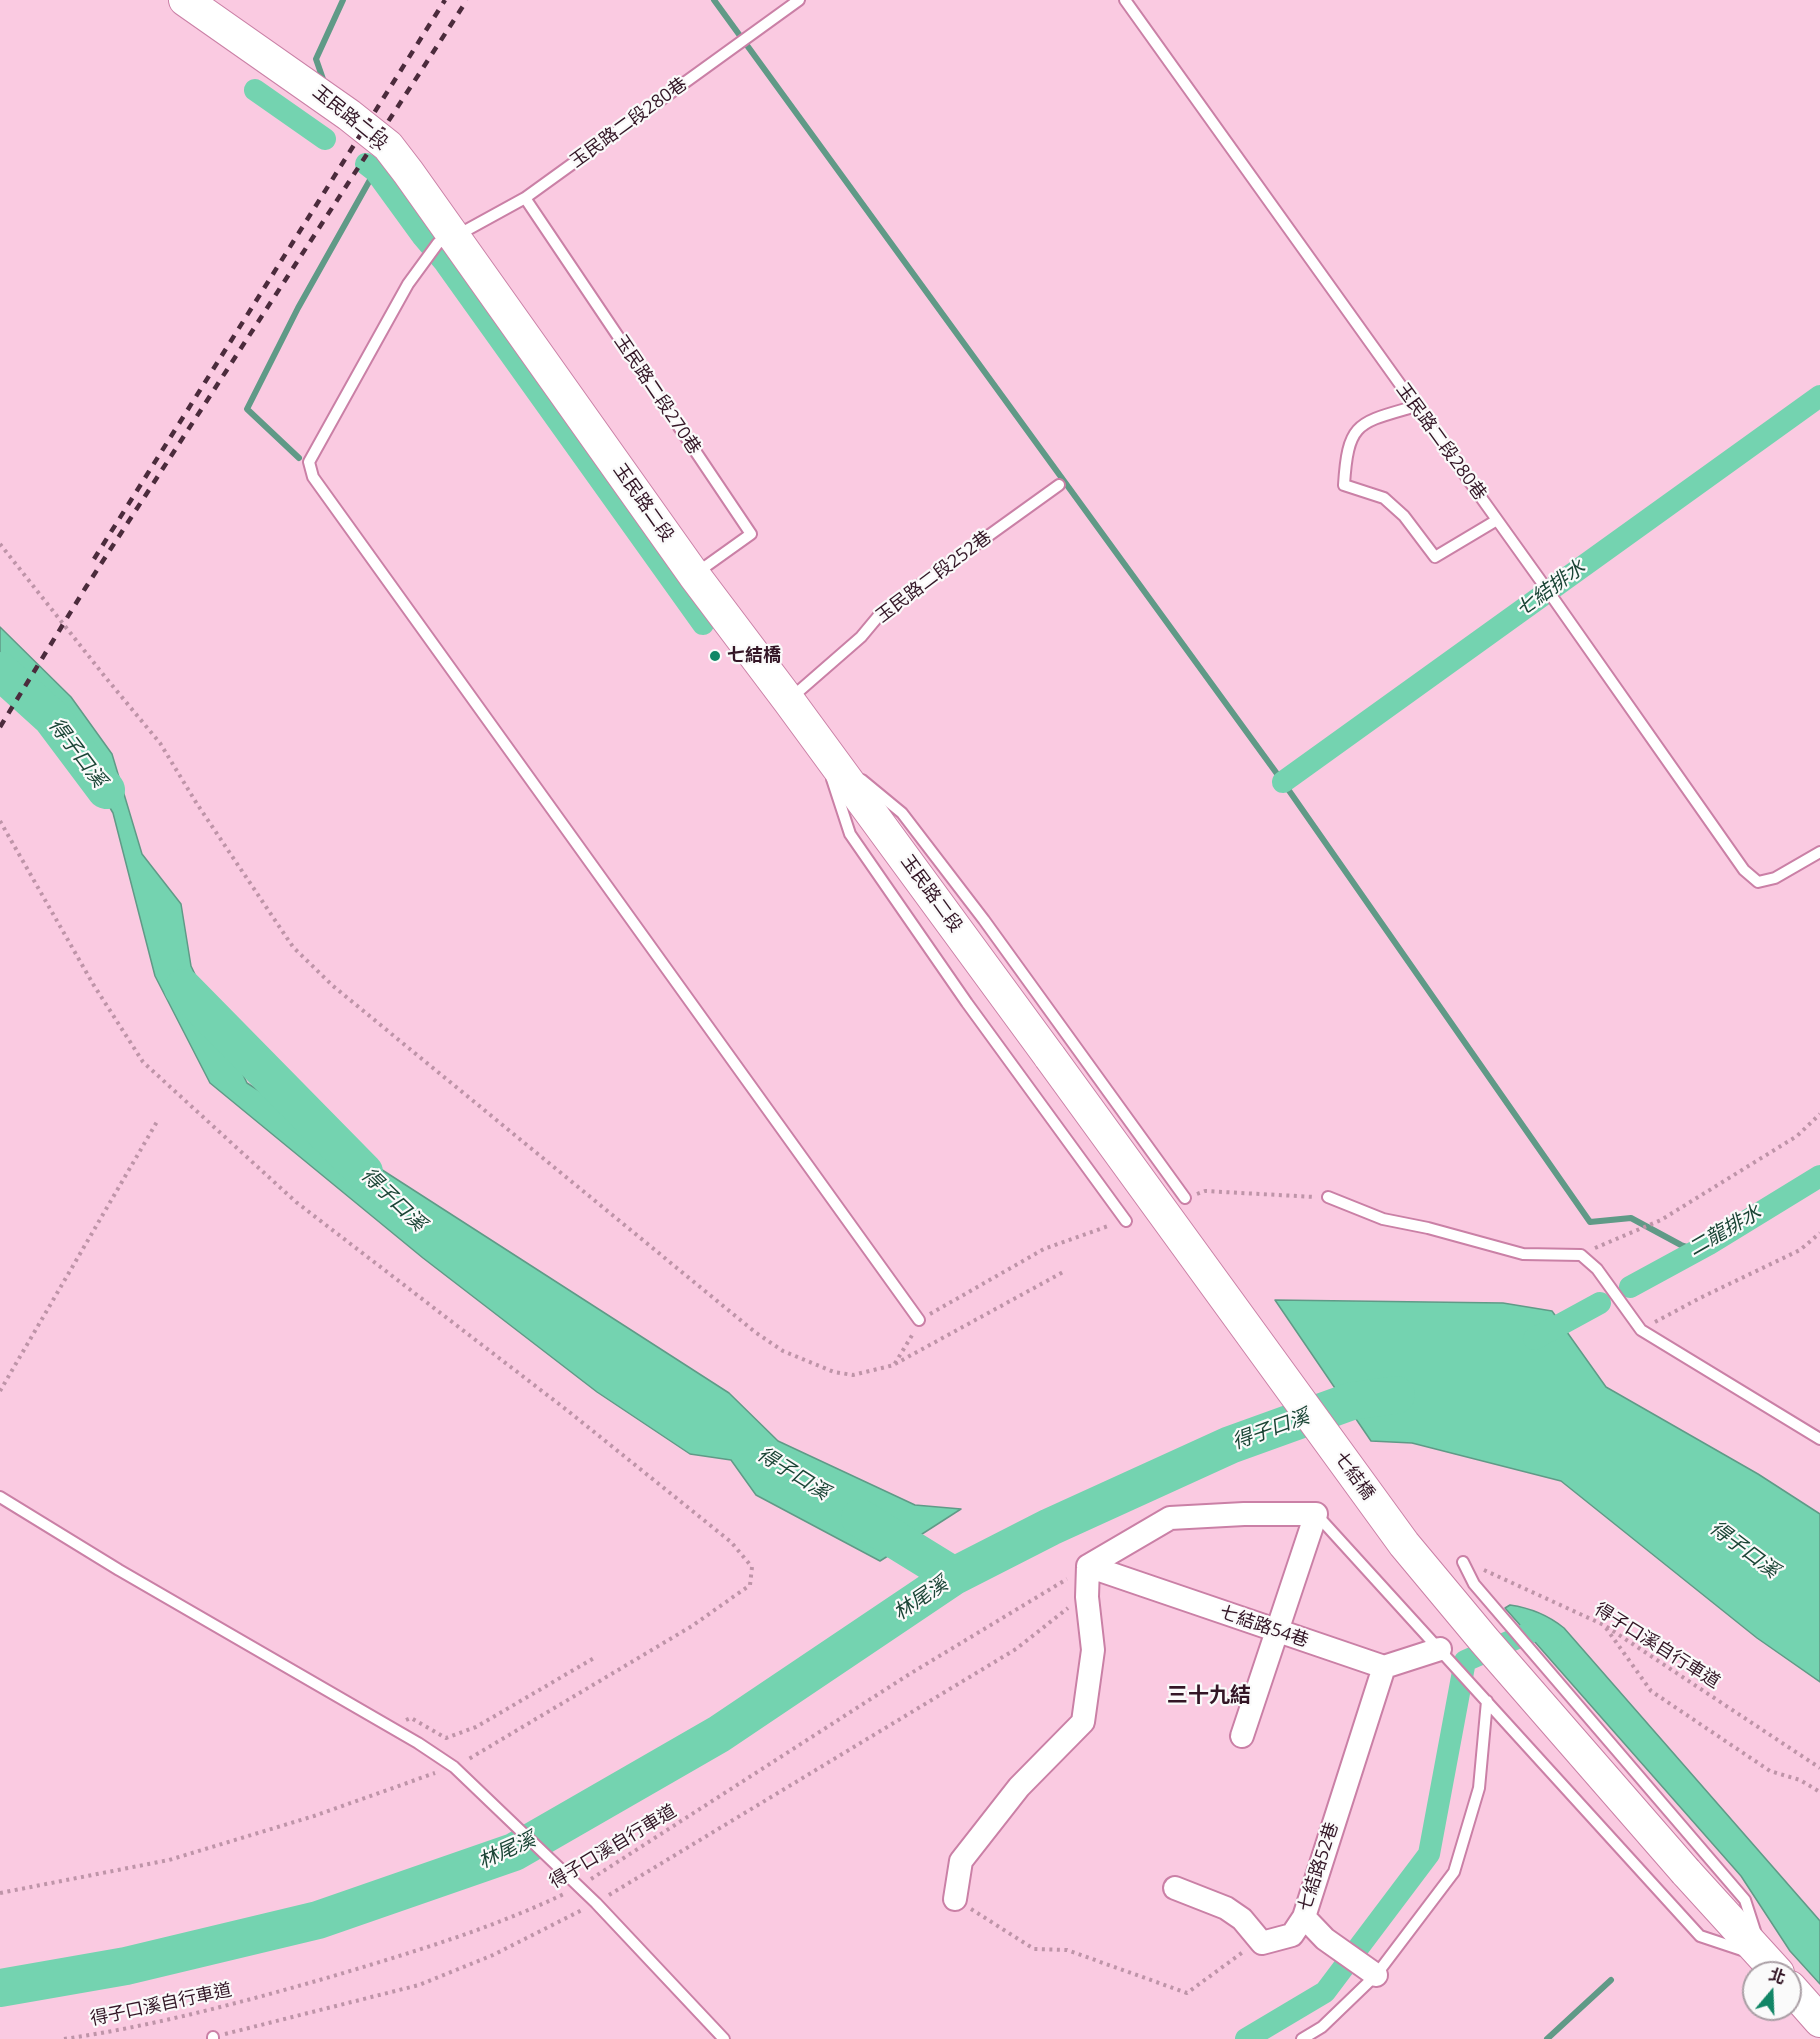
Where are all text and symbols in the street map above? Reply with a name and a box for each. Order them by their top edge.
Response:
street label: 玉民路二段280巷 [566,73,692,173]
street label: 玉民路二段 [308,81,392,155]
street label: 玉民路二段270巷 [609,331,705,459]
street label: 玉民路二段280巷 [1391,379,1491,505]
street label: 玉民路二段 [608,460,678,546]
street label: 玉民路二段252巷 [872,527,996,627]
water label: 七結排水 [1512,556,1590,622]
place label: 七結橋 [727,645,781,667]
marker: 七結橋 [708,649,722,663]
water label: 得子口溪 [43,714,111,792]
street label: 玉民路二段 [896,851,966,937]
water label: 得子口溪 [356,1164,430,1236]
water label: 二龍排水 [1684,1201,1766,1261]
water label: 得子口溪 [1229,1405,1313,1455]
water label: 得子口溪 [753,1443,833,1505]
street label: 七結橋 [1329,1448,1379,1504]
water label: 得子口溪 [1705,1516,1783,1584]
water label: 林尾溪 [889,1572,953,1626]
street label: 得子口溪自行車道 [1590,1599,1724,1693]
street label: 七結路54巷 [1217,1602,1311,1652]
district label: 三十九結 [1167,1683,1251,1709]
street label: 得子口溪自行車道 [546,1801,680,1893]
street label: 七結路52巷 [1294,1820,1344,1914]
water label: 林尾溪 [475,1828,539,1874]
north arrow [1742,1961,1802,2021]
text: 北 [1766,1963,1788,1989]
street label: 得子口溪自行車道 [88,1979,234,2031]

